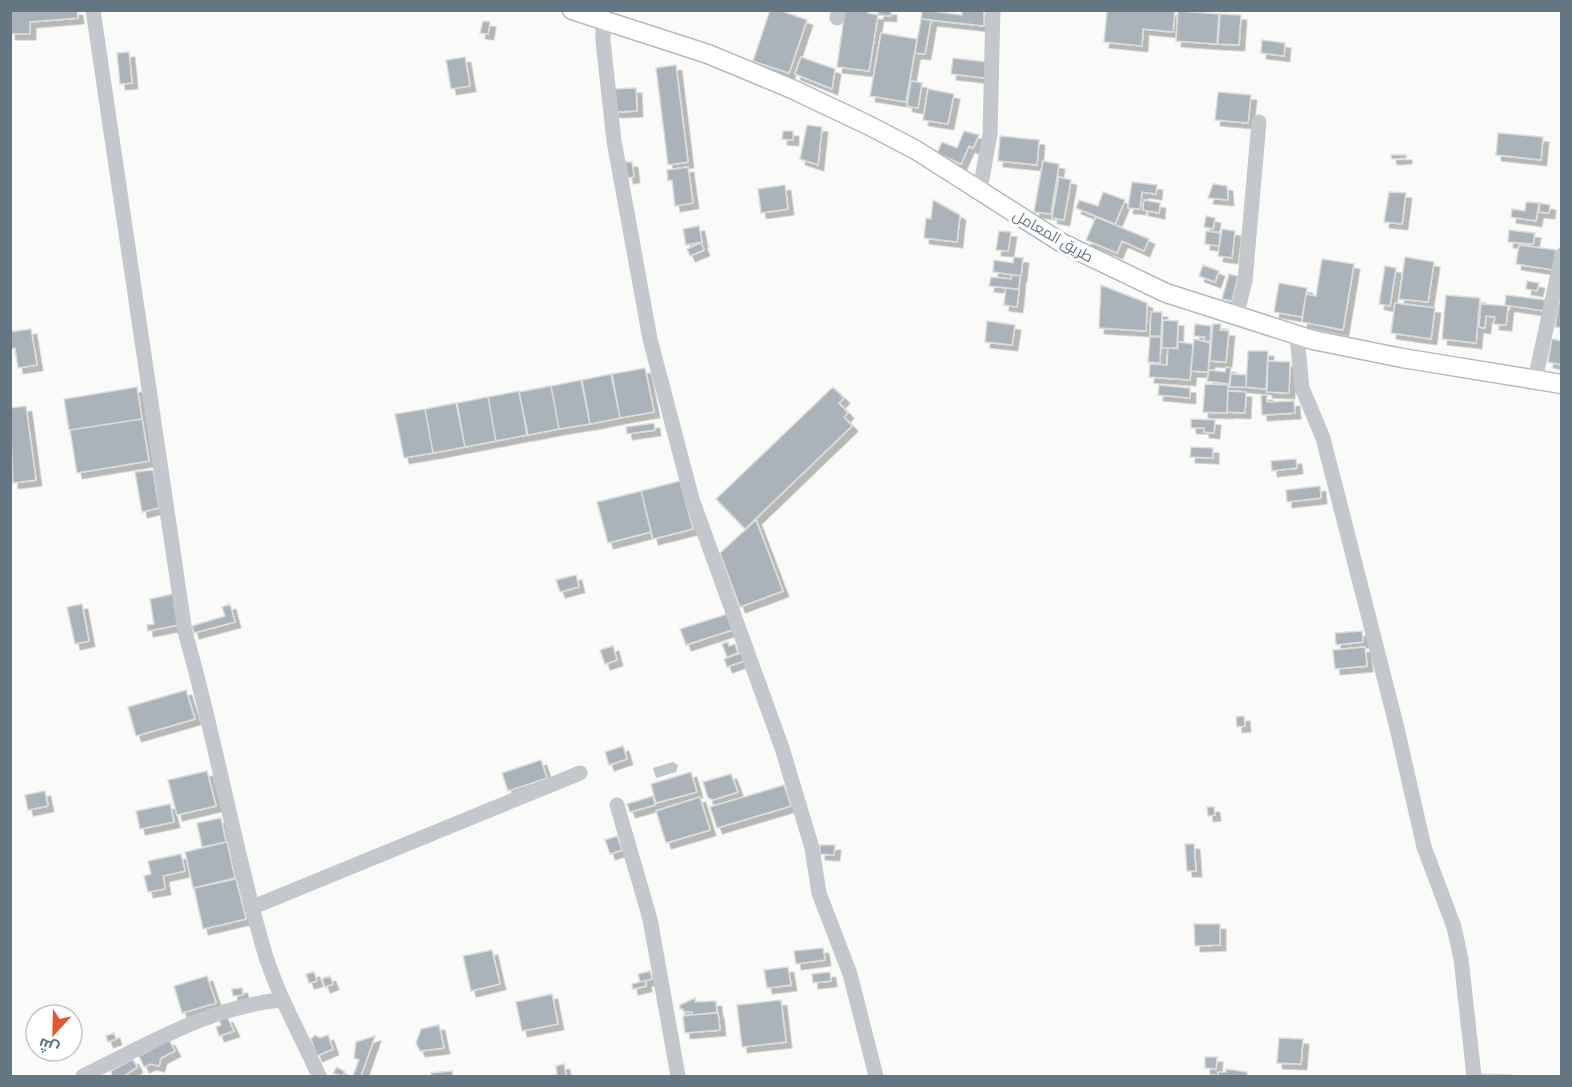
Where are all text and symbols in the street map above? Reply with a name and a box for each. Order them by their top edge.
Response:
street label: طريق المعامل [1009,204,1097,267]
north arrow [24,1003,84,1063]
text: ش [35,1033,62,1061]

